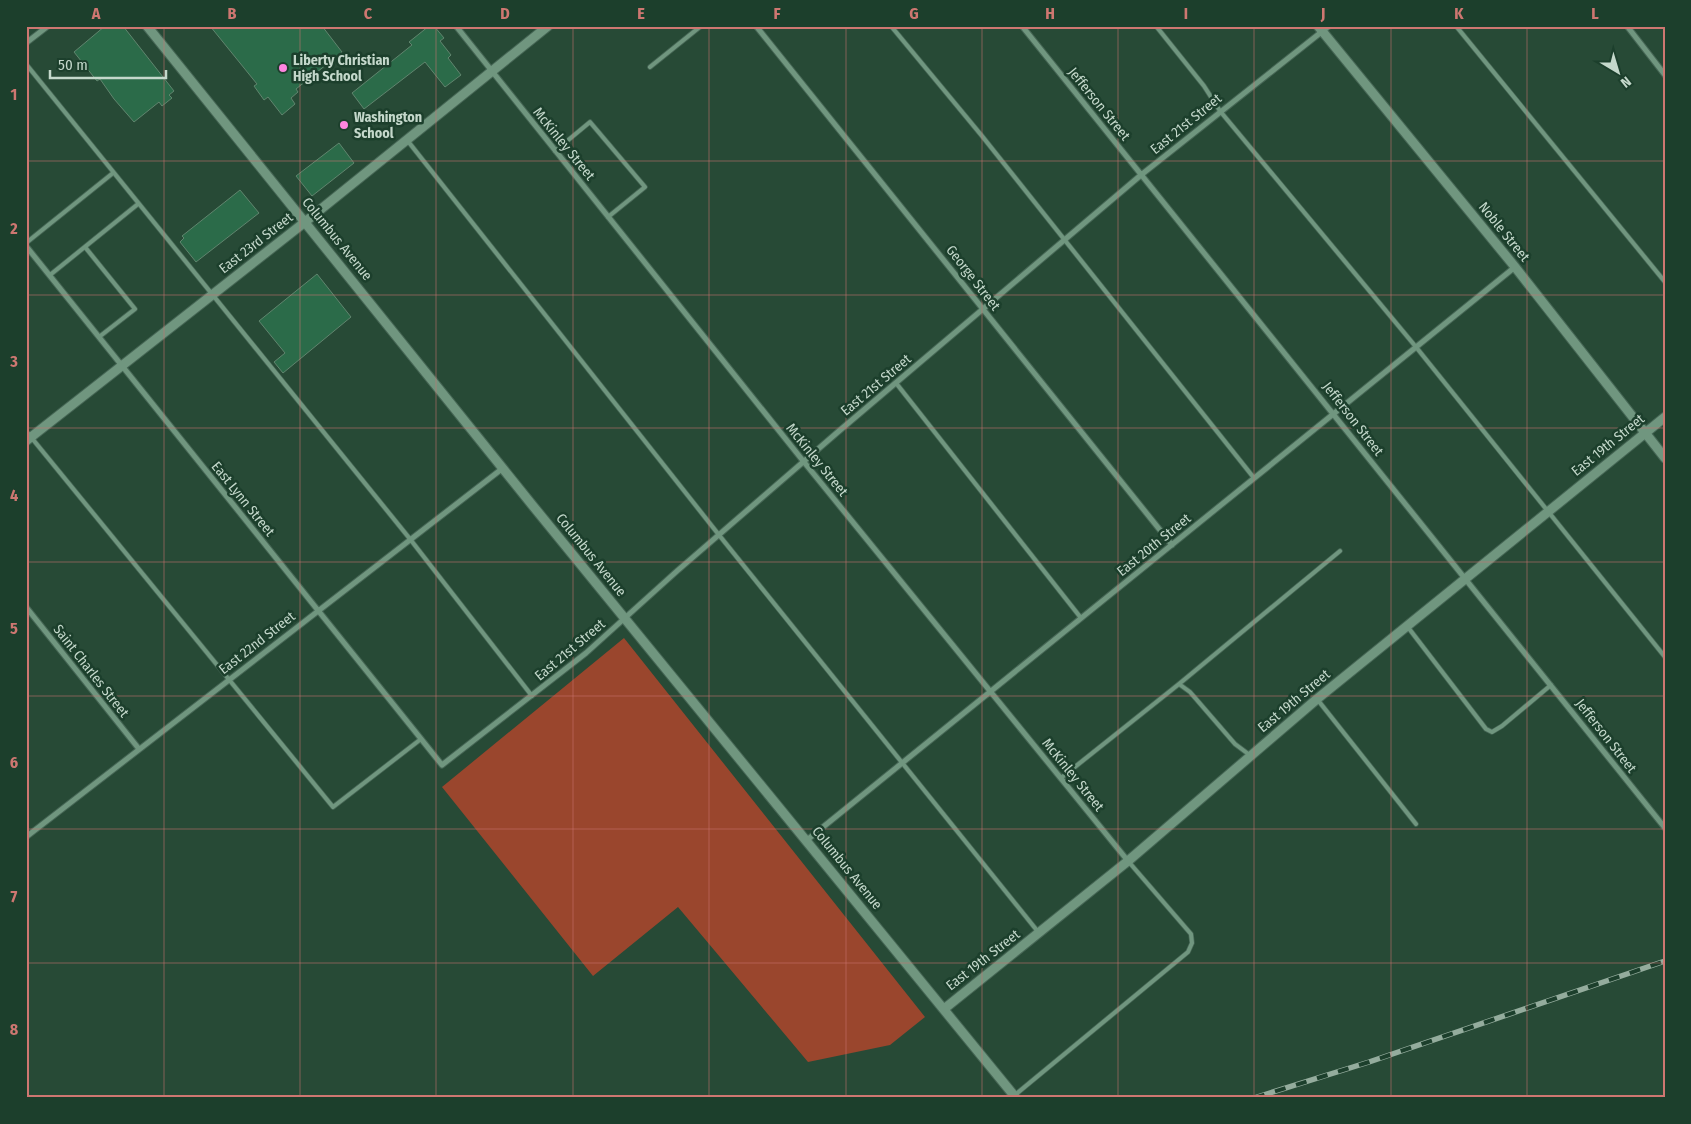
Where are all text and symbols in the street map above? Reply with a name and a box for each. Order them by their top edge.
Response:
text: A [91,4,101,23]
text: B [228,4,237,23]
text: C [364,4,373,23]
text: D [500,4,510,23]
text: E [637,4,645,23]
text: F [773,4,781,23]
text: G [909,4,919,23]
text: H [1045,4,1055,23]
text: I [1184,4,1188,23]
text: J [1320,4,1325,23]
text: K [1454,4,1464,23]
text: L [1591,4,1599,23]
scale bar [50,48,166,80]
north arrow [1594,48,1644,98]
place label: Liberty Christian High School [293,52,390,85]
text: 50 m [58,56,88,74]
marker: Liberty Christian High School [277,62,289,74]
street label: Jefferson Street [1064,64,1134,144]
text: N [1617,73,1634,91]
text: 1 [11,85,17,104]
street label: East 21st Street [1147,90,1225,158]
street label: McKinley Street [529,104,599,184]
place label: Washington School [354,109,422,142]
marker: Washington School [338,119,350,131]
street label: Columbus Avenue [298,194,376,284]
street label: Noble Street [1475,199,1533,265]
street label: East 23rd Street [216,209,297,277]
text: 2 [9,219,18,238]
street label: George Street [942,242,1004,314]
street label: East 21st Street [837,350,915,419]
text: 3 [9,352,18,371]
street label: Jefferson Street [1319,379,1387,460]
street label: East 19th Street [1568,410,1648,480]
street label: McKinley Street [782,420,852,500]
street label: East Lynn Street [208,458,279,540]
text: 4 [10,486,18,505]
street label: Columbus Avenue [552,510,630,600]
street label: East 20th Street [1114,510,1195,580]
street label: East 22nd Street [216,608,299,678]
street label: East 21st Street [531,615,609,684]
text: 5 [10,619,18,638]
street label: Saint Charles Street [50,621,133,721]
street label: East 19th Street [1254,666,1334,736]
street label: Jefferson Street [1572,696,1640,777]
street label: McKinley Street [1038,735,1108,815]
text: 6 [10,753,18,772]
street label: Columbus Avenue [808,823,886,913]
text: 7 [11,887,18,906]
street label: East 19th Street [943,926,1024,994]
text: 8 [10,1020,19,1039]

